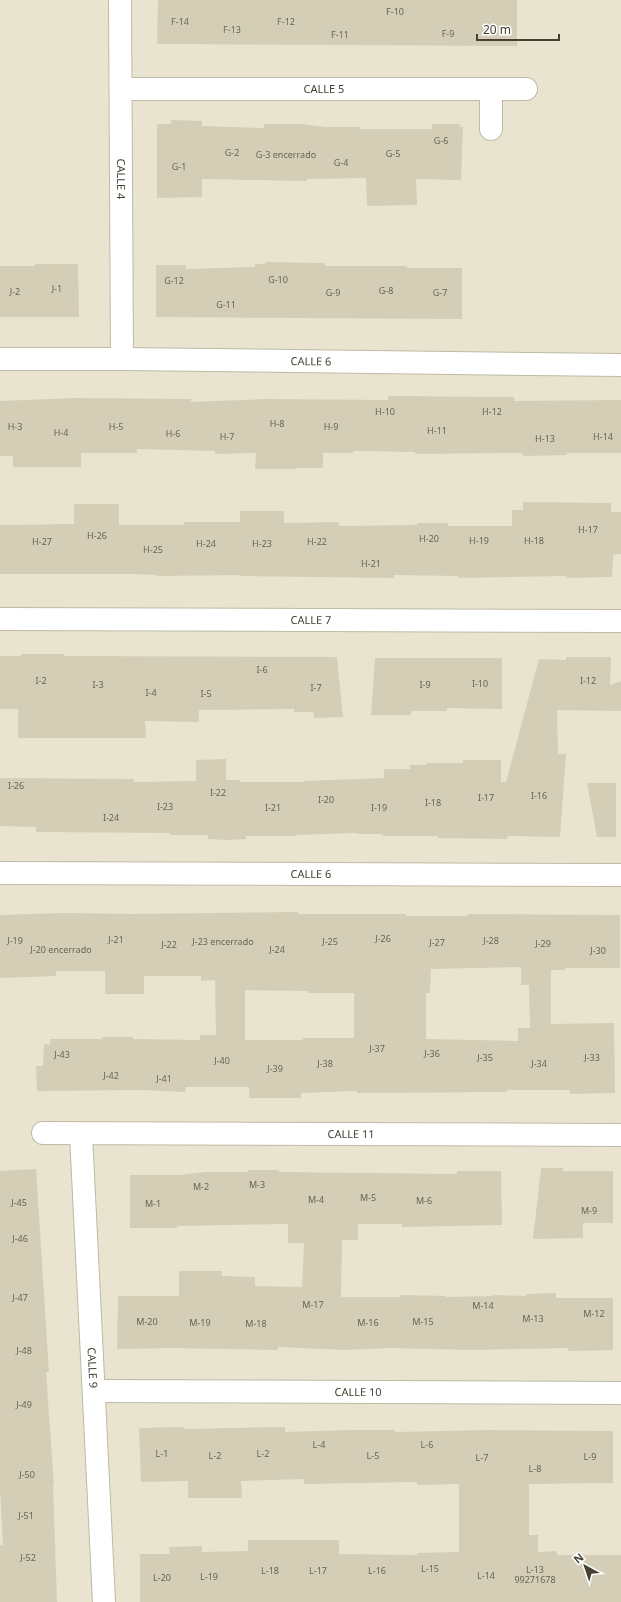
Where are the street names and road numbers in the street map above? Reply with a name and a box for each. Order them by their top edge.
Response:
street label: CALLE 5 [304,81,344,96]
street label: CALLE 4 [114,159,129,200]
street label: CALLE 6 [290,353,331,369]
street label: CALLE 7 [291,612,331,627]
street label: CALLE 6 [291,866,331,881]
street label: CALLE 11 [327,1126,375,1141]
street label: CALLE 9 [84,1347,101,1388]
street label: CALLE 10 [334,1384,382,1399]

